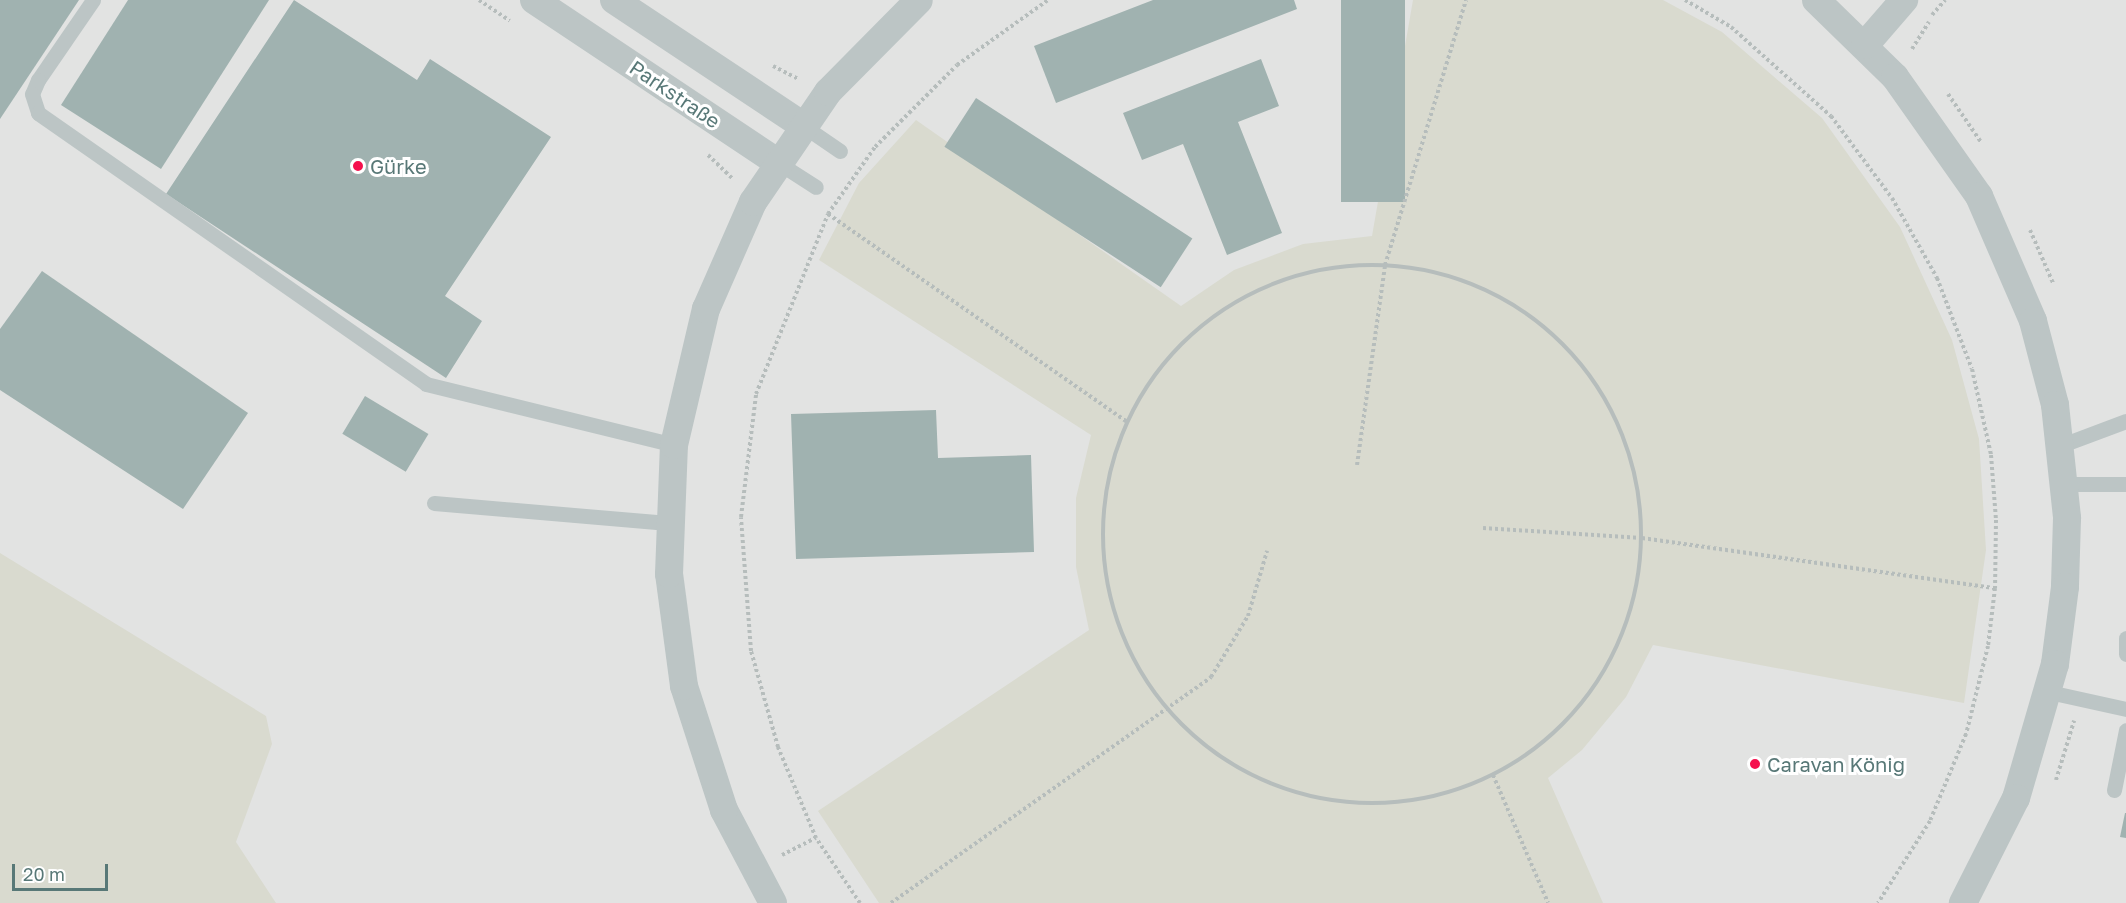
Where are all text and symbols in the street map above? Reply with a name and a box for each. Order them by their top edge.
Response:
street label: Parkstraße [625,55,725,133]
place label: Gürke [370,154,426,178]
marker: Gürke [351,159,365,173]
place label: Caravan König [1767,752,1905,776]
marker: Caravan König [1748,757,1762,771]
scale bar [15,852,111,890]
text: 20 m [23,863,65,885]

